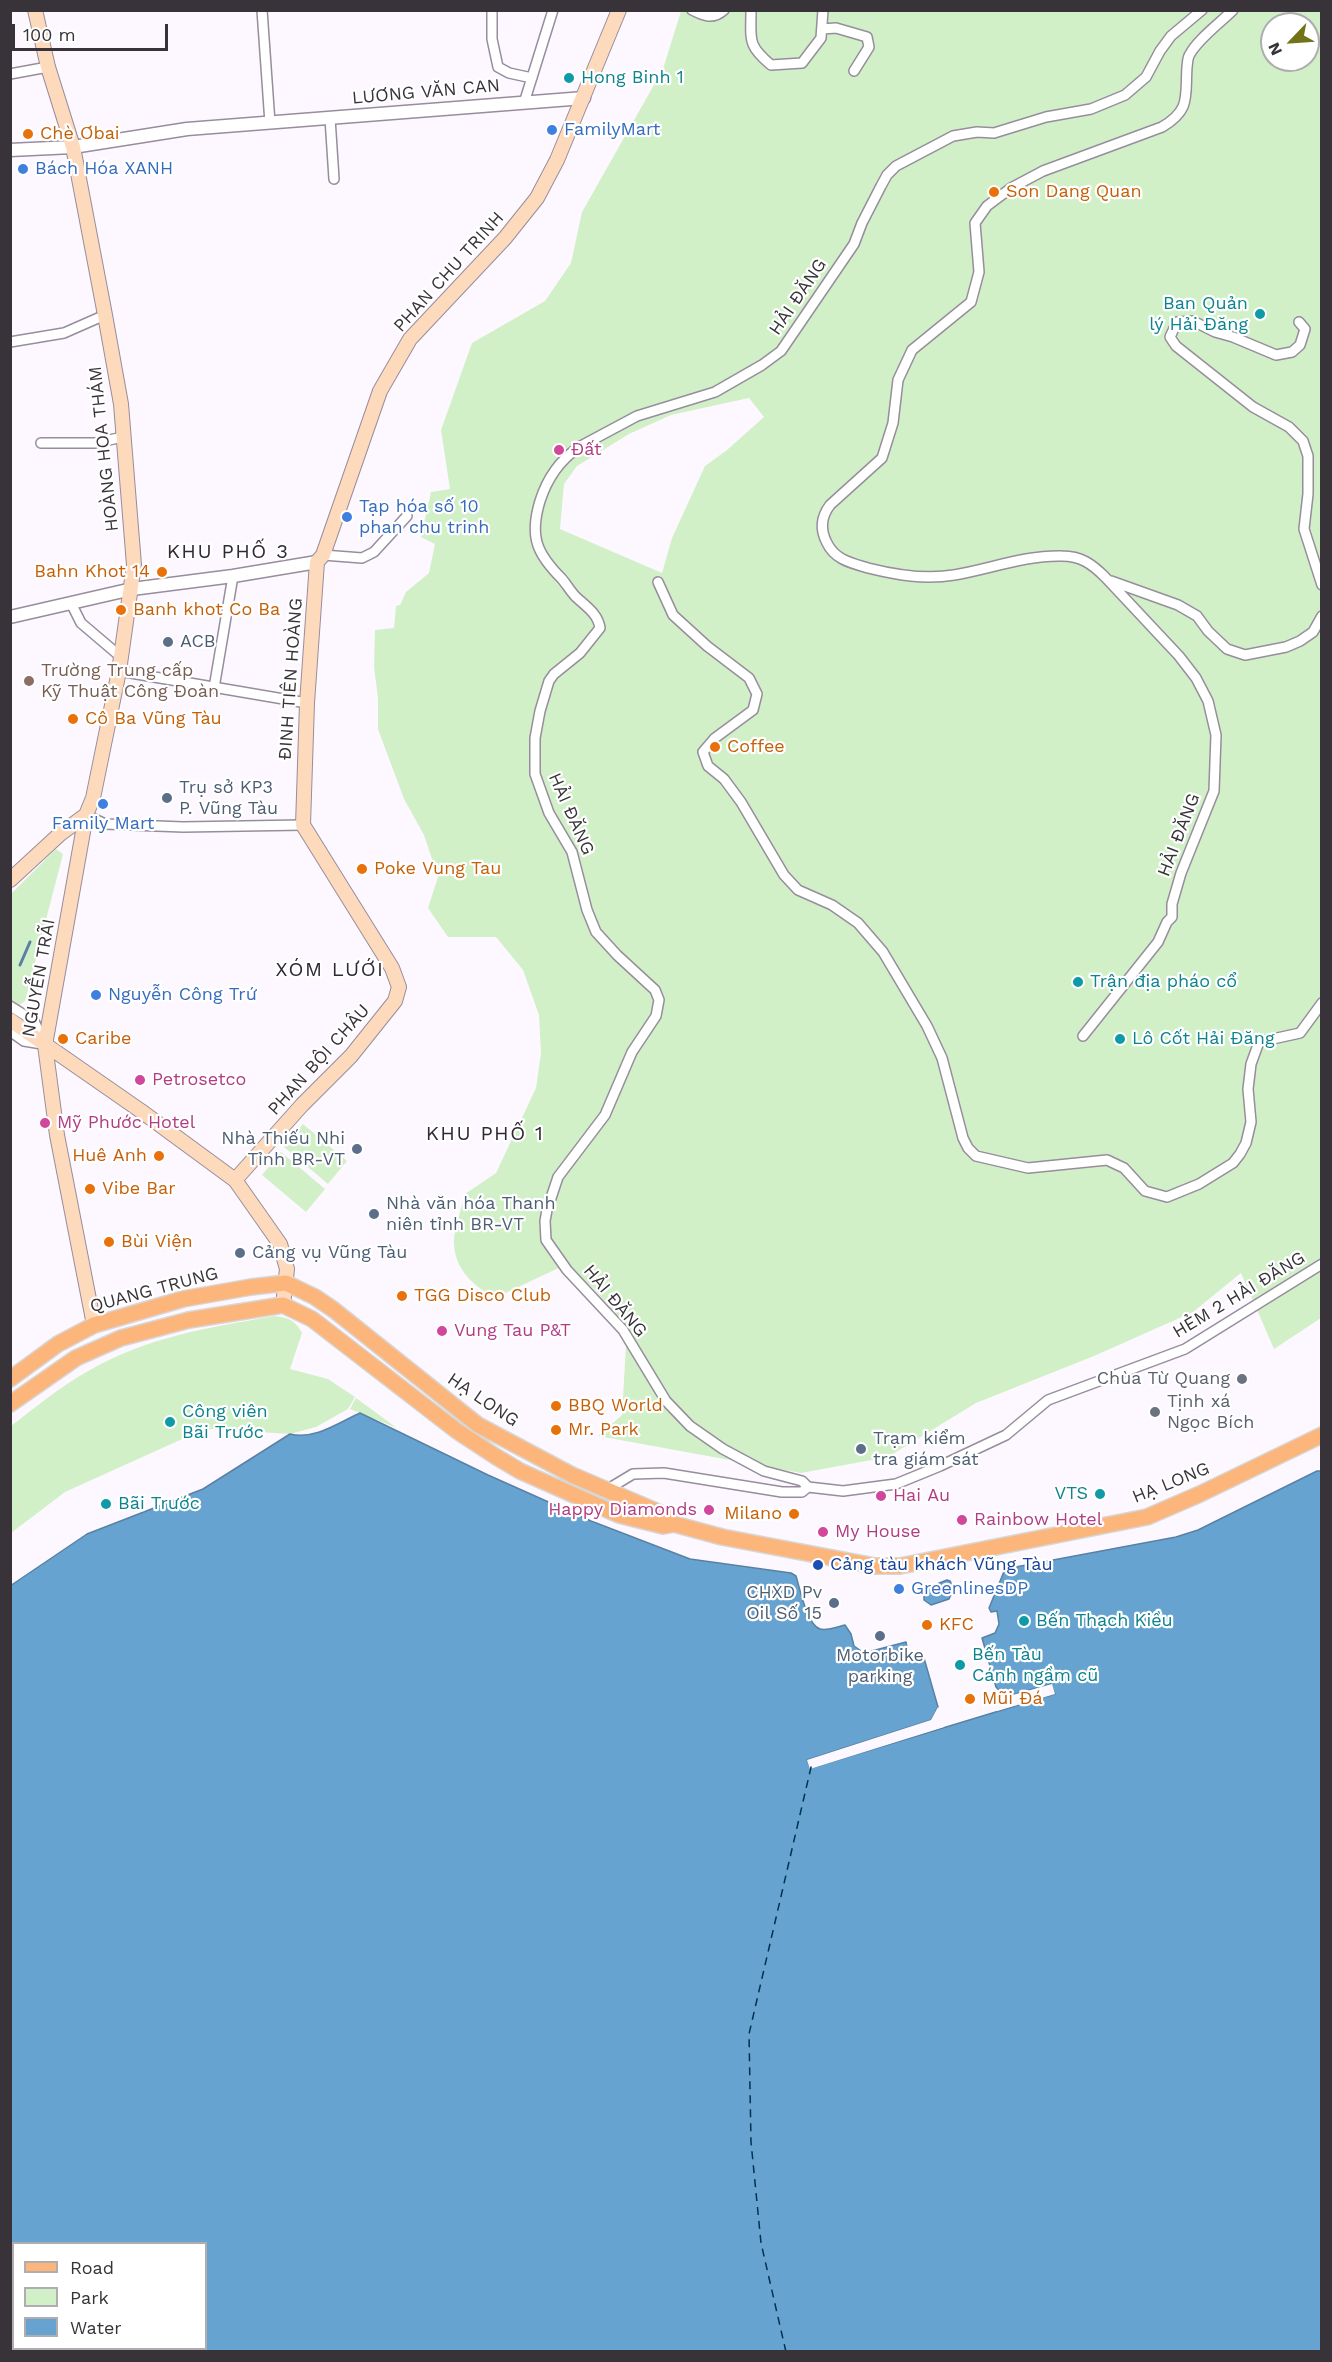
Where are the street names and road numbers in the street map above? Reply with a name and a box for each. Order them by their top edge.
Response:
street label: LƯƠNG VĂN CAN [351,75,501,109]
street label: PHAN CHU TRINH [389,207,509,337]
street label: HẢI ĐĂNG [765,255,831,339]
street label: HOÀNG HOA THÁM [85,365,123,533]
street label: ĐINH TIÊN HOÀNG [275,597,307,761]
street label: HẢI ĐĂNG [543,770,599,858]
street label: HẢI ĐĂNG [1153,790,1205,880]
street label: NGUYỄN TRÃI [18,917,60,1039]
street label: PHAN BỘI CHÂU [264,1000,374,1120]
street label: HẺM 2 HẢI ĐĂNG [1169,1247,1309,1343]
street label: HẢI ĐĂNG [579,1261,651,1341]
street label: QUANG TRUNG [88,1263,220,1317]
street label: HẠ LONG [443,1368,523,1432]
street label: HẠ LONG [1129,1458,1213,1508]

